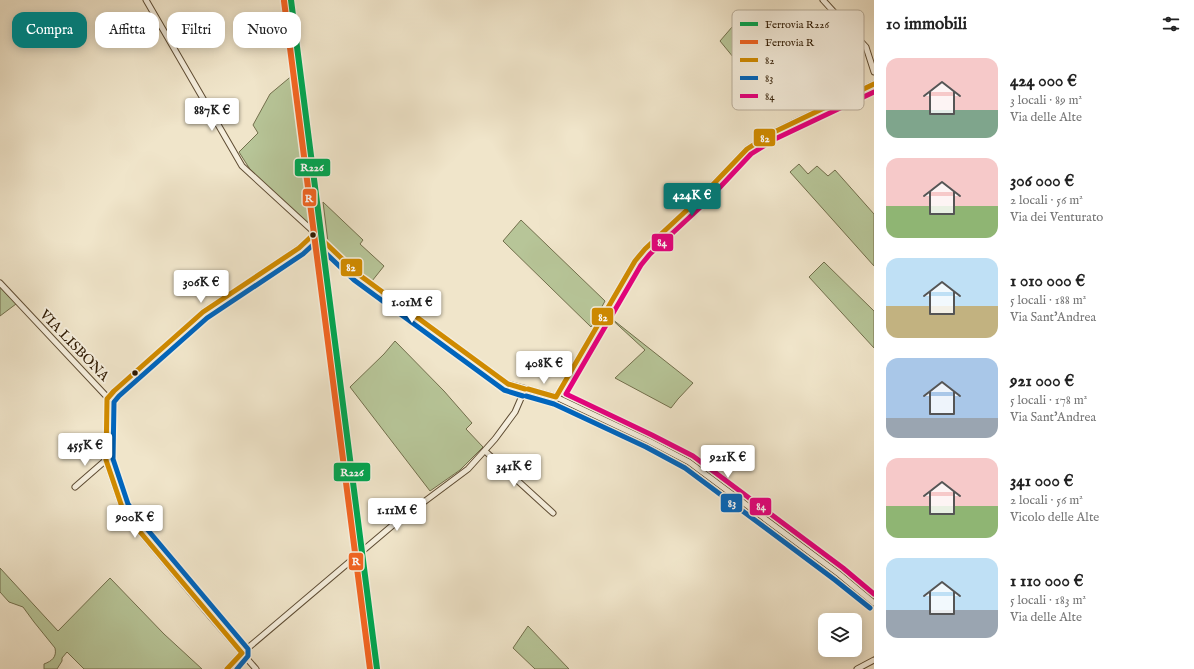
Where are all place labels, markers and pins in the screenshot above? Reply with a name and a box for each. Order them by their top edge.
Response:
pin: 887K € [179,98,245,132]
pin: 424K € [659,183,725,217]
unlabelled marker [308,230,318,240]
pin: 306K € [168,270,234,304]
pin: 1.01M € [375,290,449,324]
pin: 408K € [511,351,577,385]
unlabelled marker [130,368,140,378]
pin: 455K € [52,433,118,467]
pin: 921K € [695,445,761,479]
pin: 341K € [481,454,547,488]
pin: 1.11M € [360,498,434,532]
pin: 900K € [102,505,168,539]

